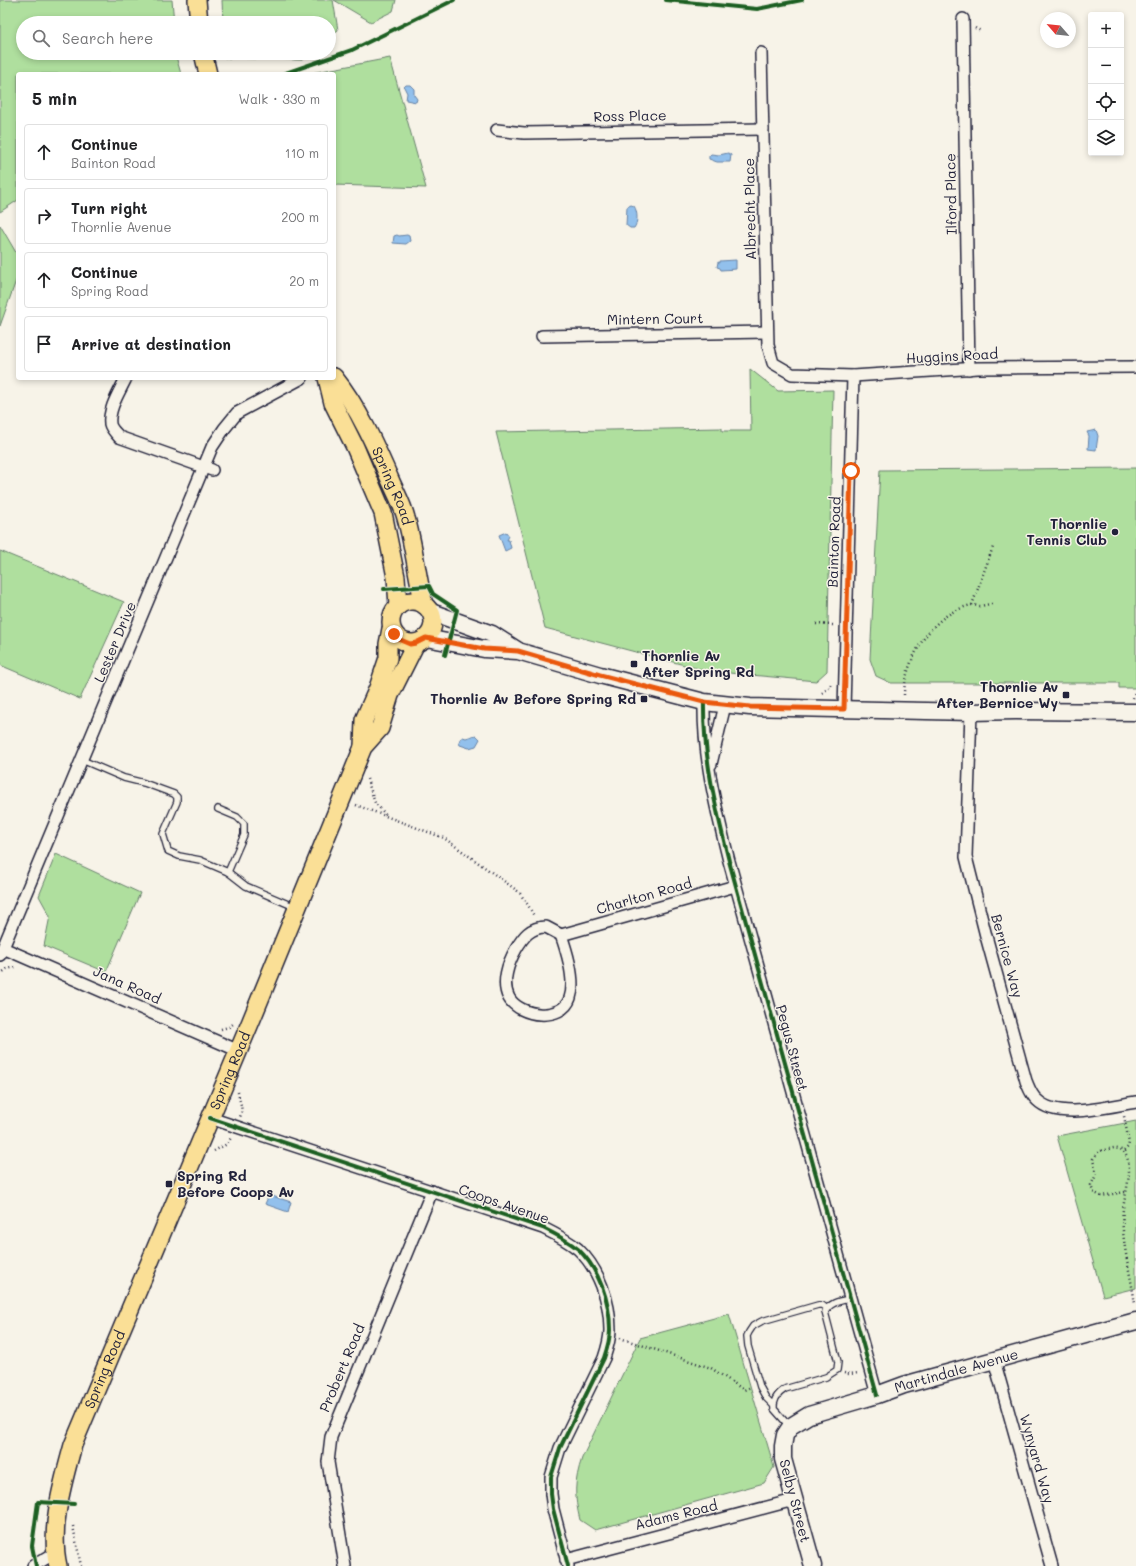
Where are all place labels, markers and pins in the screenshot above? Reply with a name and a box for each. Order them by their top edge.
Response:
place label: Thornlie Tennis Club [1026,514,1107,549]
marker: Thornlie Tennis Club [1110,527,1120,537]
place label: Thornlie Av After Spring Rd [642,646,754,681]
marker: Thornlie Av After Spring Rd [629,659,639,669]
place label: Thornlie Av After Bernice Wy [936,677,1058,712]
place label: Thornlie Av Before Spring Rd [430,689,636,708]
marker: Thornlie Av After Bernice Wy [1061,690,1071,700]
marker: Thornlie Av Before Spring Rd [639,694,649,704]
place label: Spring Rd Before Coops Av [177,1166,295,1201]
marker: Spring Rd Before Coops Av [164,1179,174,1189]

